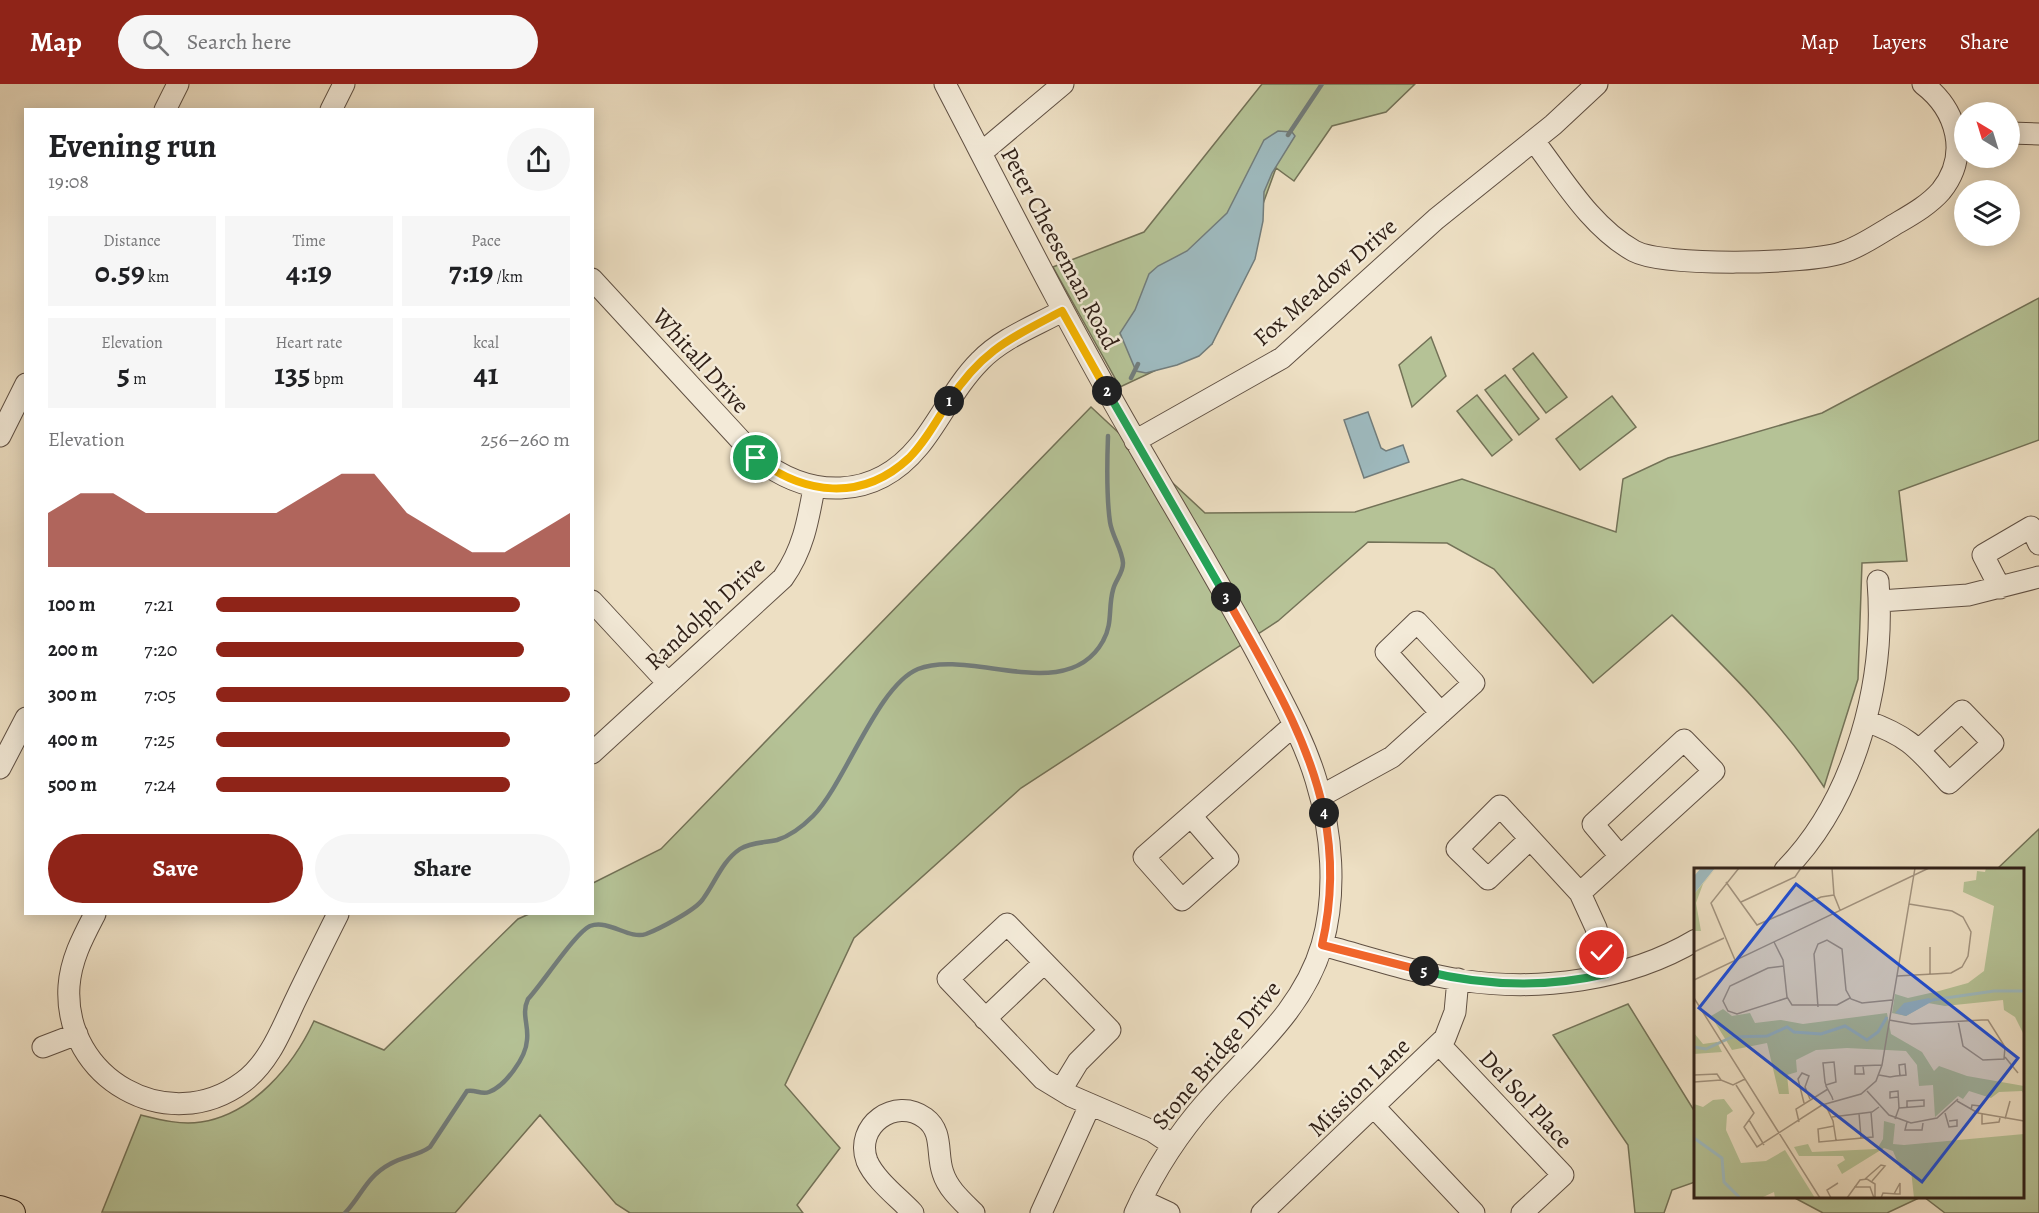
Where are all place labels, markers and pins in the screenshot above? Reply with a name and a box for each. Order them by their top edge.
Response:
pin: 2 [1092,376,1122,406]
pin: 1 [934,386,964,416]
pin [730,432,781,483]
pin: 3 [1211,582,1241,612]
pin: 4 [1309,798,1339,828]
pin [1576,927,1627,978]
pin: 5 [1409,956,1439,986]

